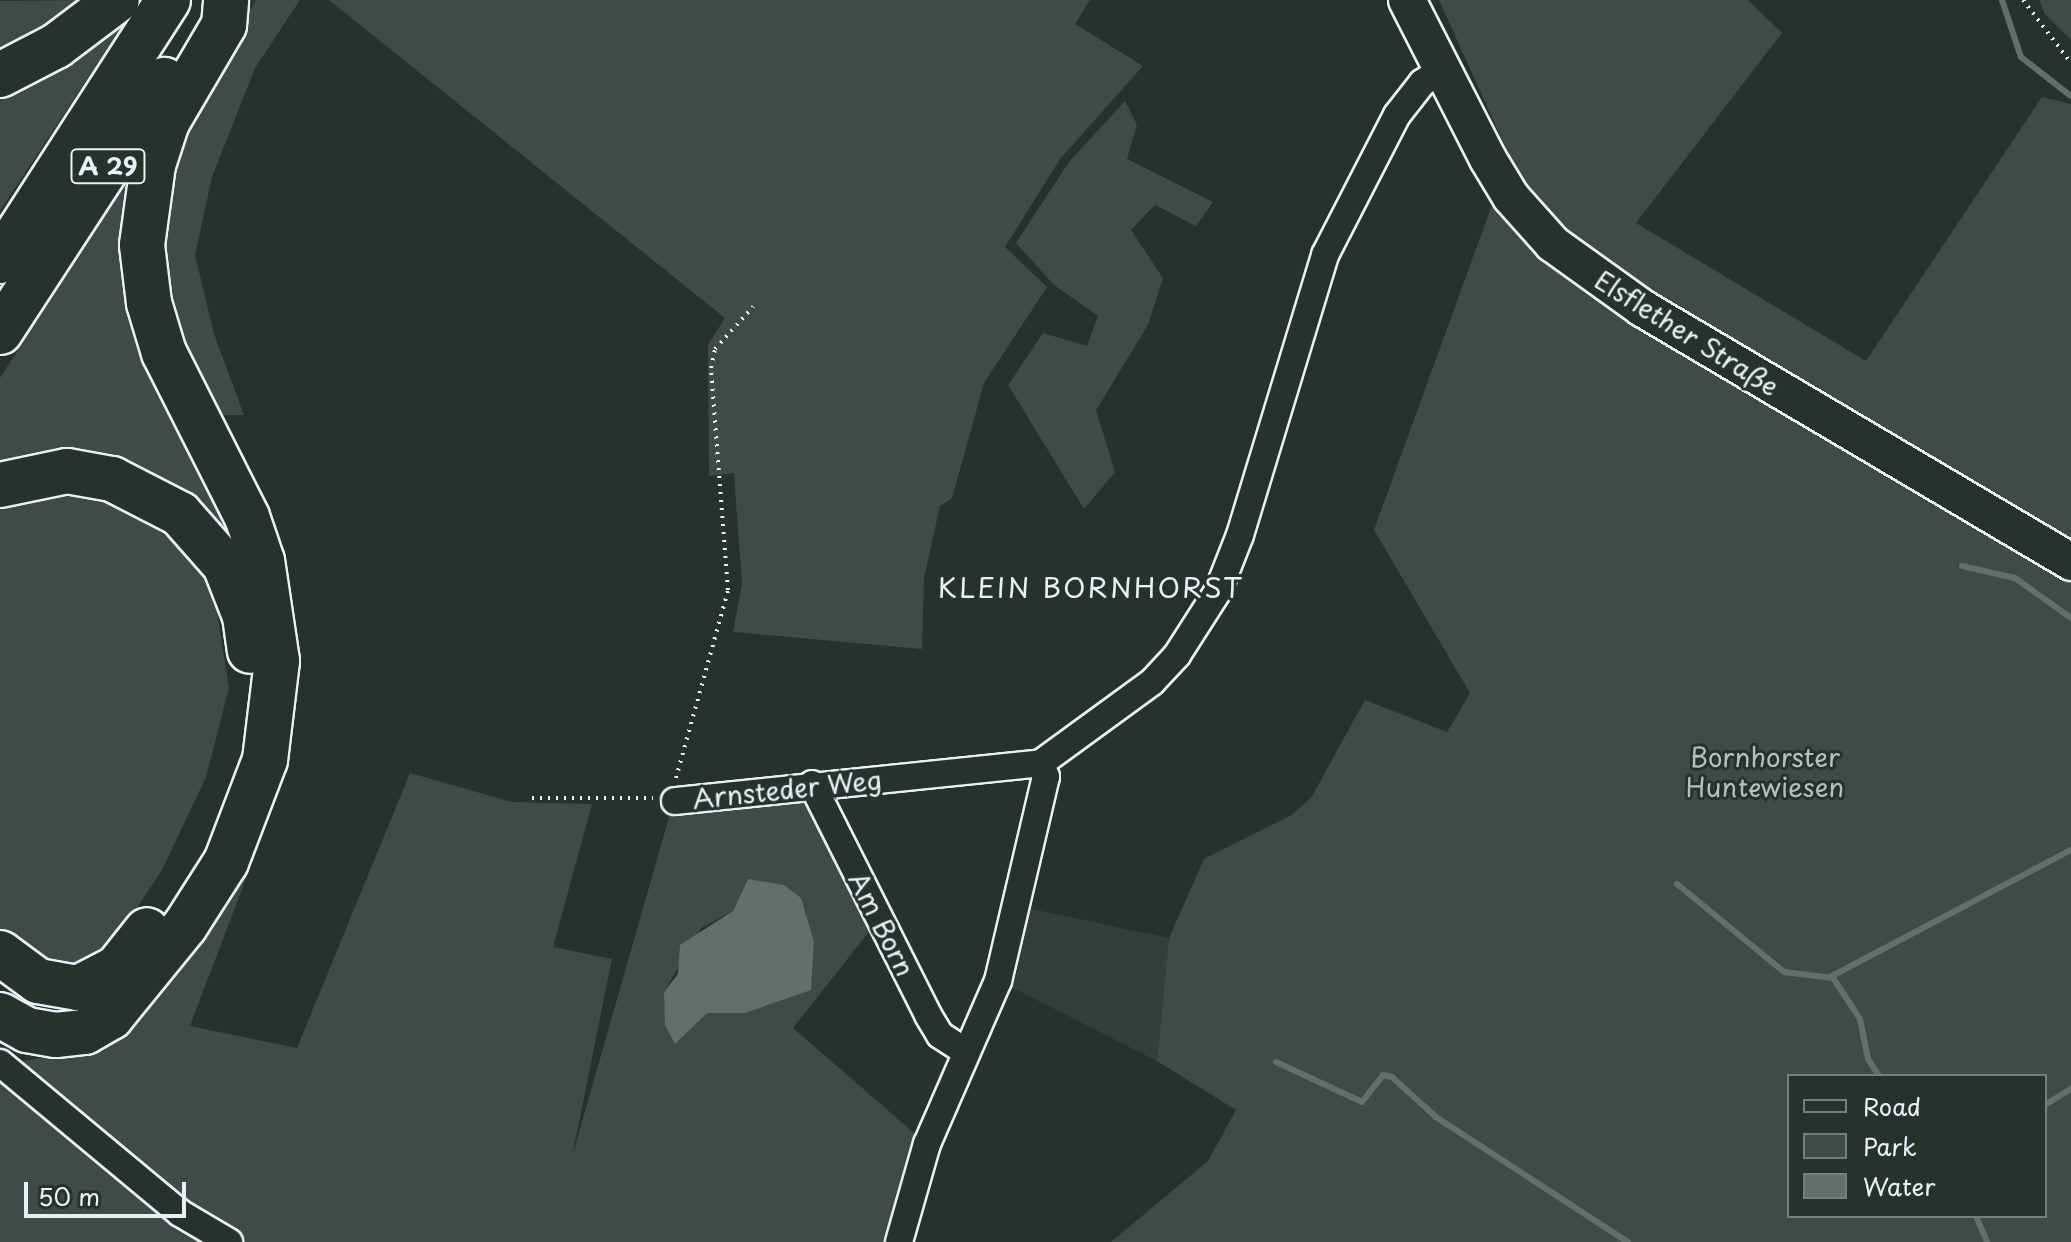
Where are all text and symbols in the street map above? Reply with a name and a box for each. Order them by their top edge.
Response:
road number: A 29 [70,146,146,186]
street label: Elsflether Straße [1589,264,1785,402]
district label: KLEIN BORNHORST [939,570,1243,604]
park label: Bornhorster Huntewiesen [1686,741,1844,802]
street label: Arnsteder Weg [691,764,883,814]
street label: Am Born [843,867,921,981]
legend [1787,1074,2047,1218]
text: Road [1863,1088,1921,1124]
text: Park [1863,1128,1917,1164]
scale bar [28,1166,190,1216]
text: Water [1863,1168,1935,1204]
text: 50 m [38,1178,100,1214]

